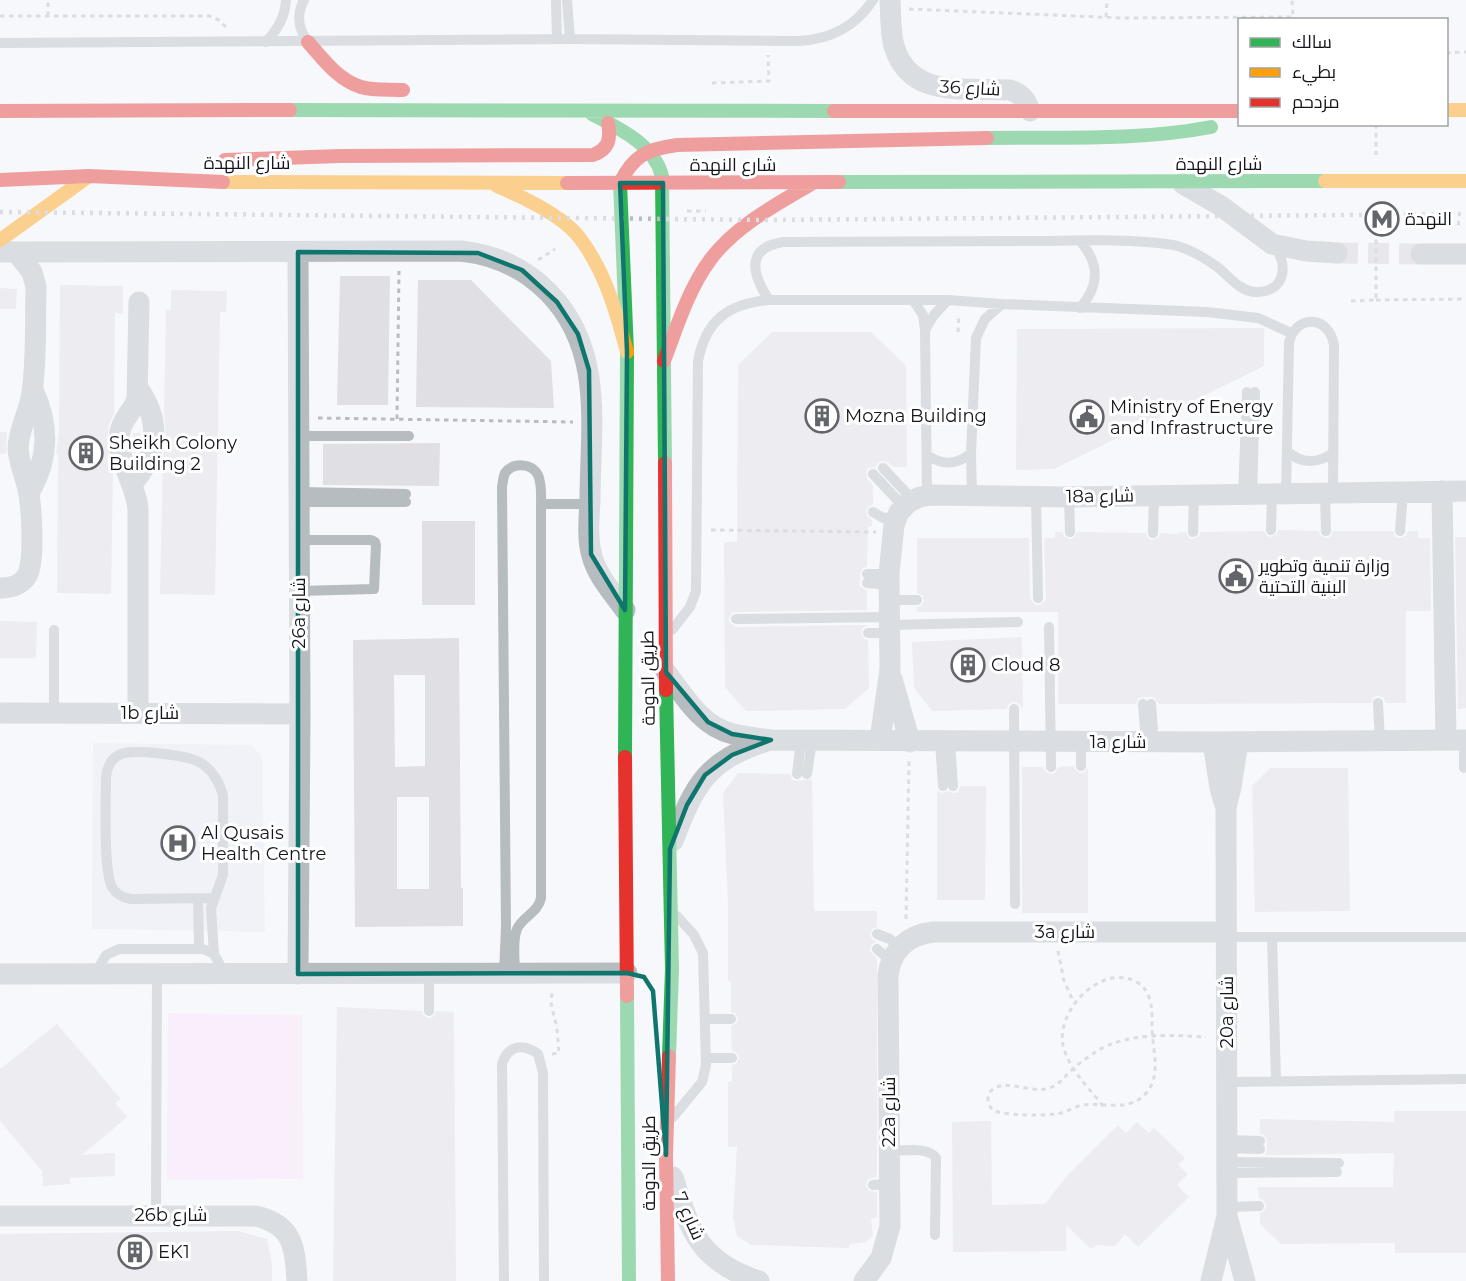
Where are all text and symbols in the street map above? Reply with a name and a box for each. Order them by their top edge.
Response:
legend [1238,18,1448,126]
text: سالك [1292,31,1332,53]
text: بطيء [1292,61,1336,86]
street label: شارع 36 [939,75,1001,102]
text: مزدحم [1292,91,1340,114]
street label: شارع النهدة [204,152,290,175]
street label: شارع النهدة [1176,153,1262,176]
street label: شارع النهدة [690,154,776,177]
metro station icon: النهدة [1364,201,1400,237]
place label: النهدة [1405,208,1452,230]
place label: Ministry of Energy and Infrastructure [1110,396,1274,439]
building icon: Mozna Building [804,398,840,434]
public building icon: Ministry of Energy and Infrastructure [1069,399,1105,435]
place label: Mozna Building [845,405,987,427]
place label: Sheikh Colony Building 2 [109,432,237,475]
building icon: Sheikh Colony Building 2 [68,435,104,471]
street label: 18a شارع [1066,484,1134,509]
place label: وزارة تنمية وتطوير البنية التحتية [1258,555,1390,598]
public building icon: وزارة تنمية وتطوير البنية التحتية [1218,558,1254,594]
street label: 26a شارع [288,577,311,649]
street label: طريق الدوحة [636,630,661,726]
building icon: Cloud 8 [950,647,986,683]
place label: Cloud 8 [991,654,1060,676]
street label: 1b شارع [121,702,179,725]
street label: 1a شارع [1090,731,1146,754]
place label: Al Qusais Health Centre [201,822,326,865]
hospital icon: Al Qusais Health Centre [160,825,196,861]
street label: 3a شارع [1035,921,1095,944]
street label: 20a شارع [1216,976,1239,1048]
street label: 22a شارع [878,1077,901,1147]
street label: طريق الدوحة [638,1115,661,1211]
street label: شارع 7 [668,1189,709,1244]
street label: 26b شارع [135,1204,207,1227]
building icon: EK1 [117,1234,153,1270]
place label: EK1 [158,1241,190,1263]

